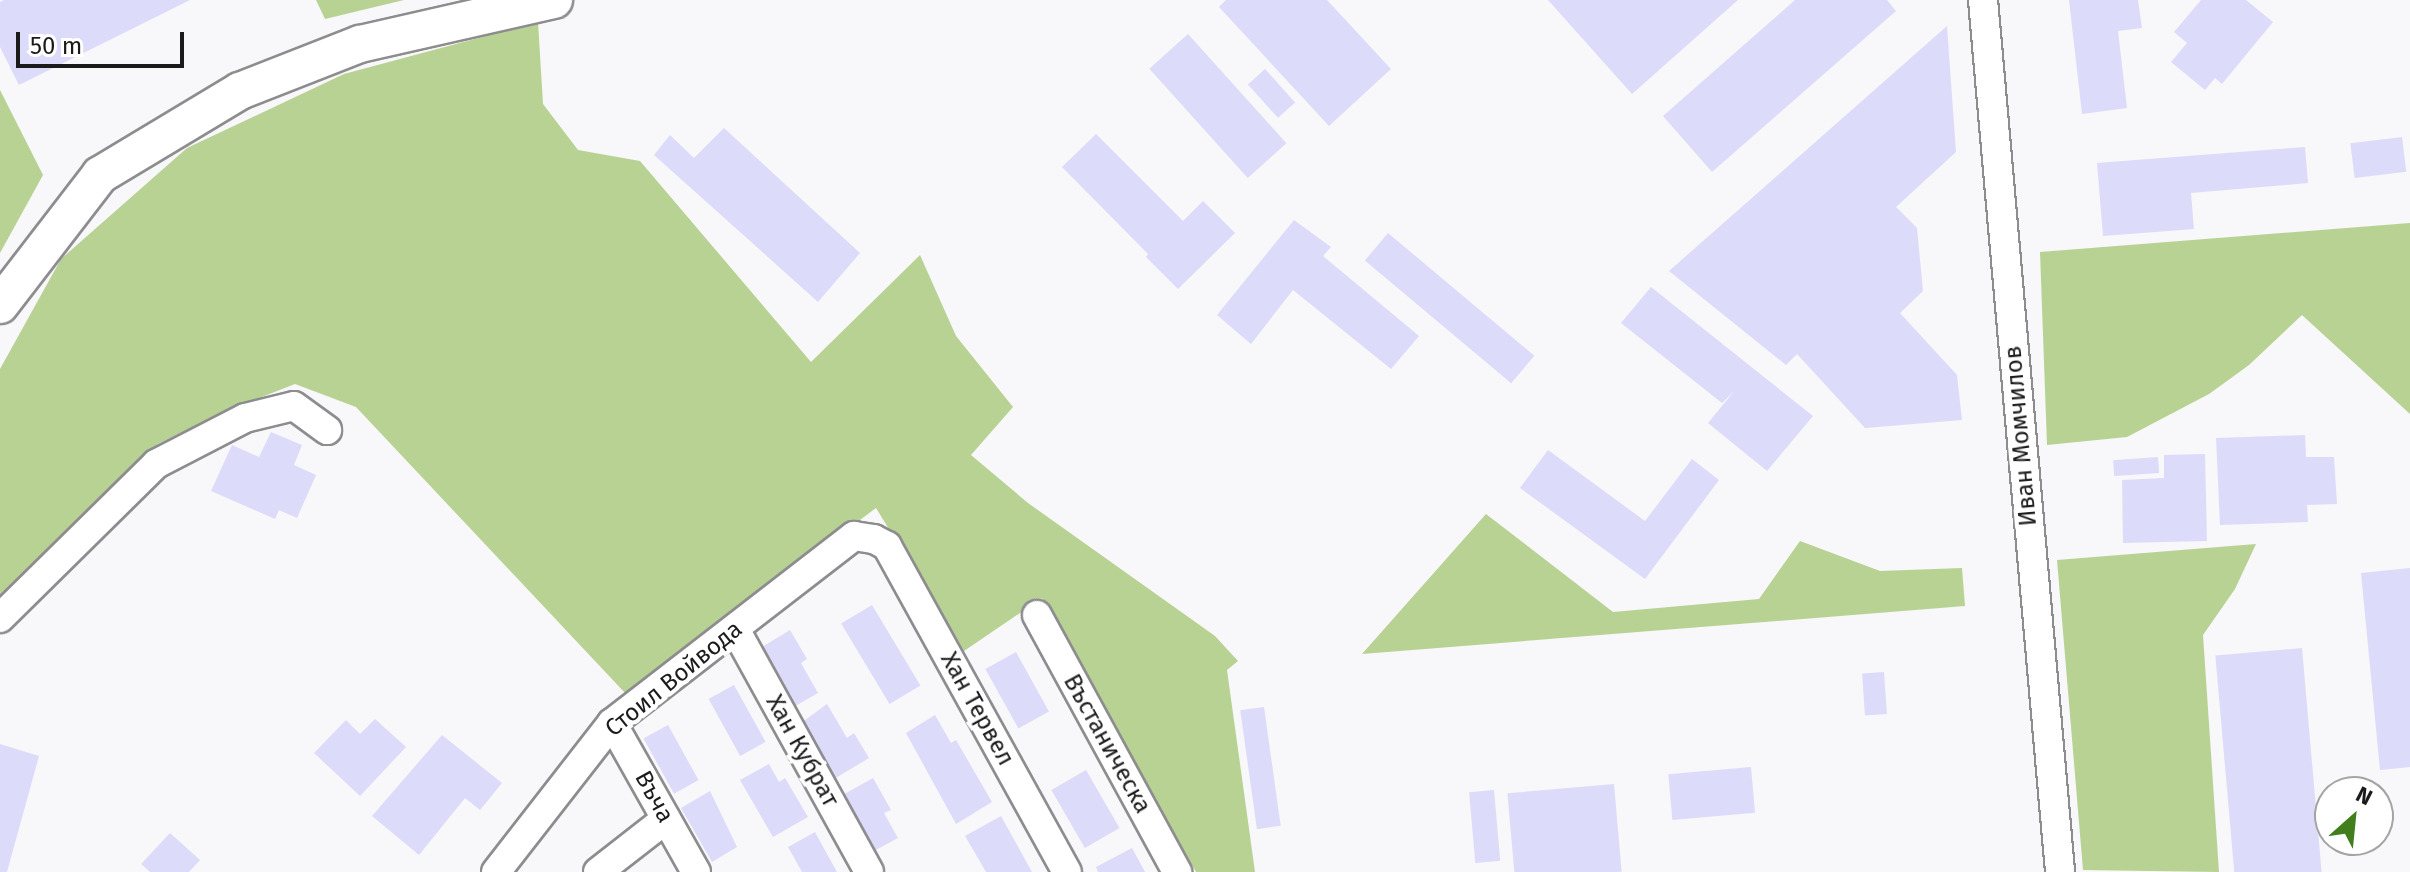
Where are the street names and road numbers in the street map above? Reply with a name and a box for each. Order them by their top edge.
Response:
street label: Иван Момчилов [1999,345,2043,527]
street label: Стоил Войвода [600,615,748,743]
street label: Хан Тервел [934,647,1020,771]
street label: Въстаническа [1057,669,1157,819]
street label: Хан Кубрат [759,690,845,812]
street label: Въча [628,766,680,828]

